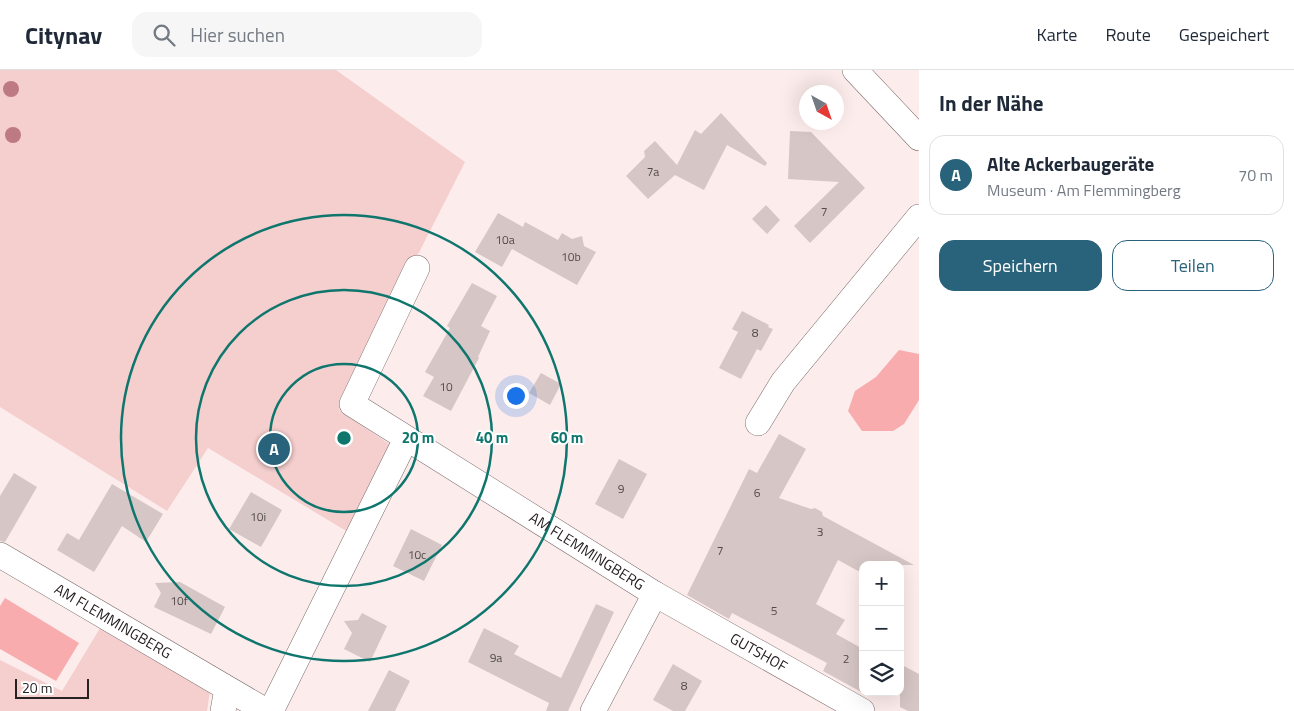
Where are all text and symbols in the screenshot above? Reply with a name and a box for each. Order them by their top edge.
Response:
search box [132,12,482,57]
text: Citynav [25,17,102,53]
text: Hier suchen [190,20,285,49]
icon: search [150,21,178,49]
text: Karte [1036,21,1077,48]
text: Route [1105,21,1151,48]
text: Gespeichert [1179,21,1269,48]
north arrow [799,85,844,130]
text: In der Nähe [939,87,1044,119]
text: Alte Ackerbaugeräte [987,149,1154,178]
house number: 7a [647,162,659,181]
text: A [951,163,961,187]
text: 70 m [1238,163,1273,187]
text: Museum · Am Flemmingberg [987,178,1181,202]
house number: 7 [821,202,827,221]
house number: 10a [495,230,515,249]
button: Speichern [939,240,1102,291]
button: Teilen [1112,240,1274,291]
house number: 10b [561,247,581,266]
house number: 8 [752,323,759,342]
house number: 10 [439,377,453,396]
your location [503,383,529,409]
text: 20 m [402,426,434,449]
text: 40 m [476,426,508,449]
text: 60 m [551,426,583,449]
centre of rings [335,429,353,447]
pin: A [258,430,290,468]
house number: 9 [618,479,625,498]
house number: 6 [754,483,761,502]
street label: AM FLEMMINGBERG [525,506,649,596]
house number: 10i [250,507,266,526]
house number: 3 [817,522,823,541]
house number: 7 [717,541,723,560]
house number: 10c [408,545,426,564]
map controls [859,561,904,696]
button: + [859,561,904,606]
street label: AM FLEMMINGBERG [50,577,176,664]
house number: 10f [170,591,188,610]
house number: 5 [771,601,778,620]
button: − [859,606,904,651]
street label: GUTSHOF [726,627,792,678]
house number: 9a [490,648,502,667]
house number: 2 [843,649,849,668]
button: layers [859,651,904,696]
scale bar [15,676,89,699]
house number: 8 [681,676,688,695]
text: 20 m [22,677,52,698]

